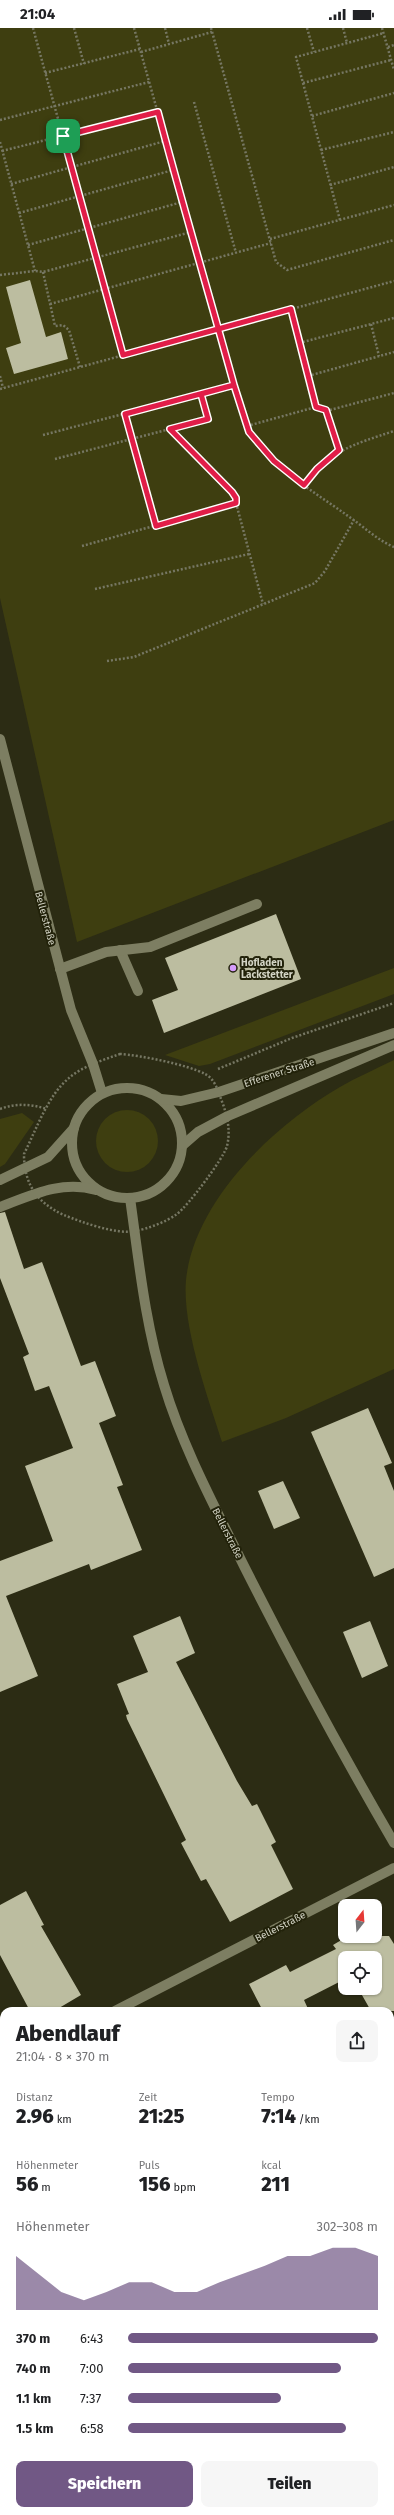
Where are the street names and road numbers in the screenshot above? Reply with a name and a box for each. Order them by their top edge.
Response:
street label: Bellerstraße [32,890,58,946]
street label: Efferener Straße [243,1056,316,1090]
street label: Bellerstraße [209,1506,245,1561]
street label: Bellerstraße [253,1909,308,1945]

